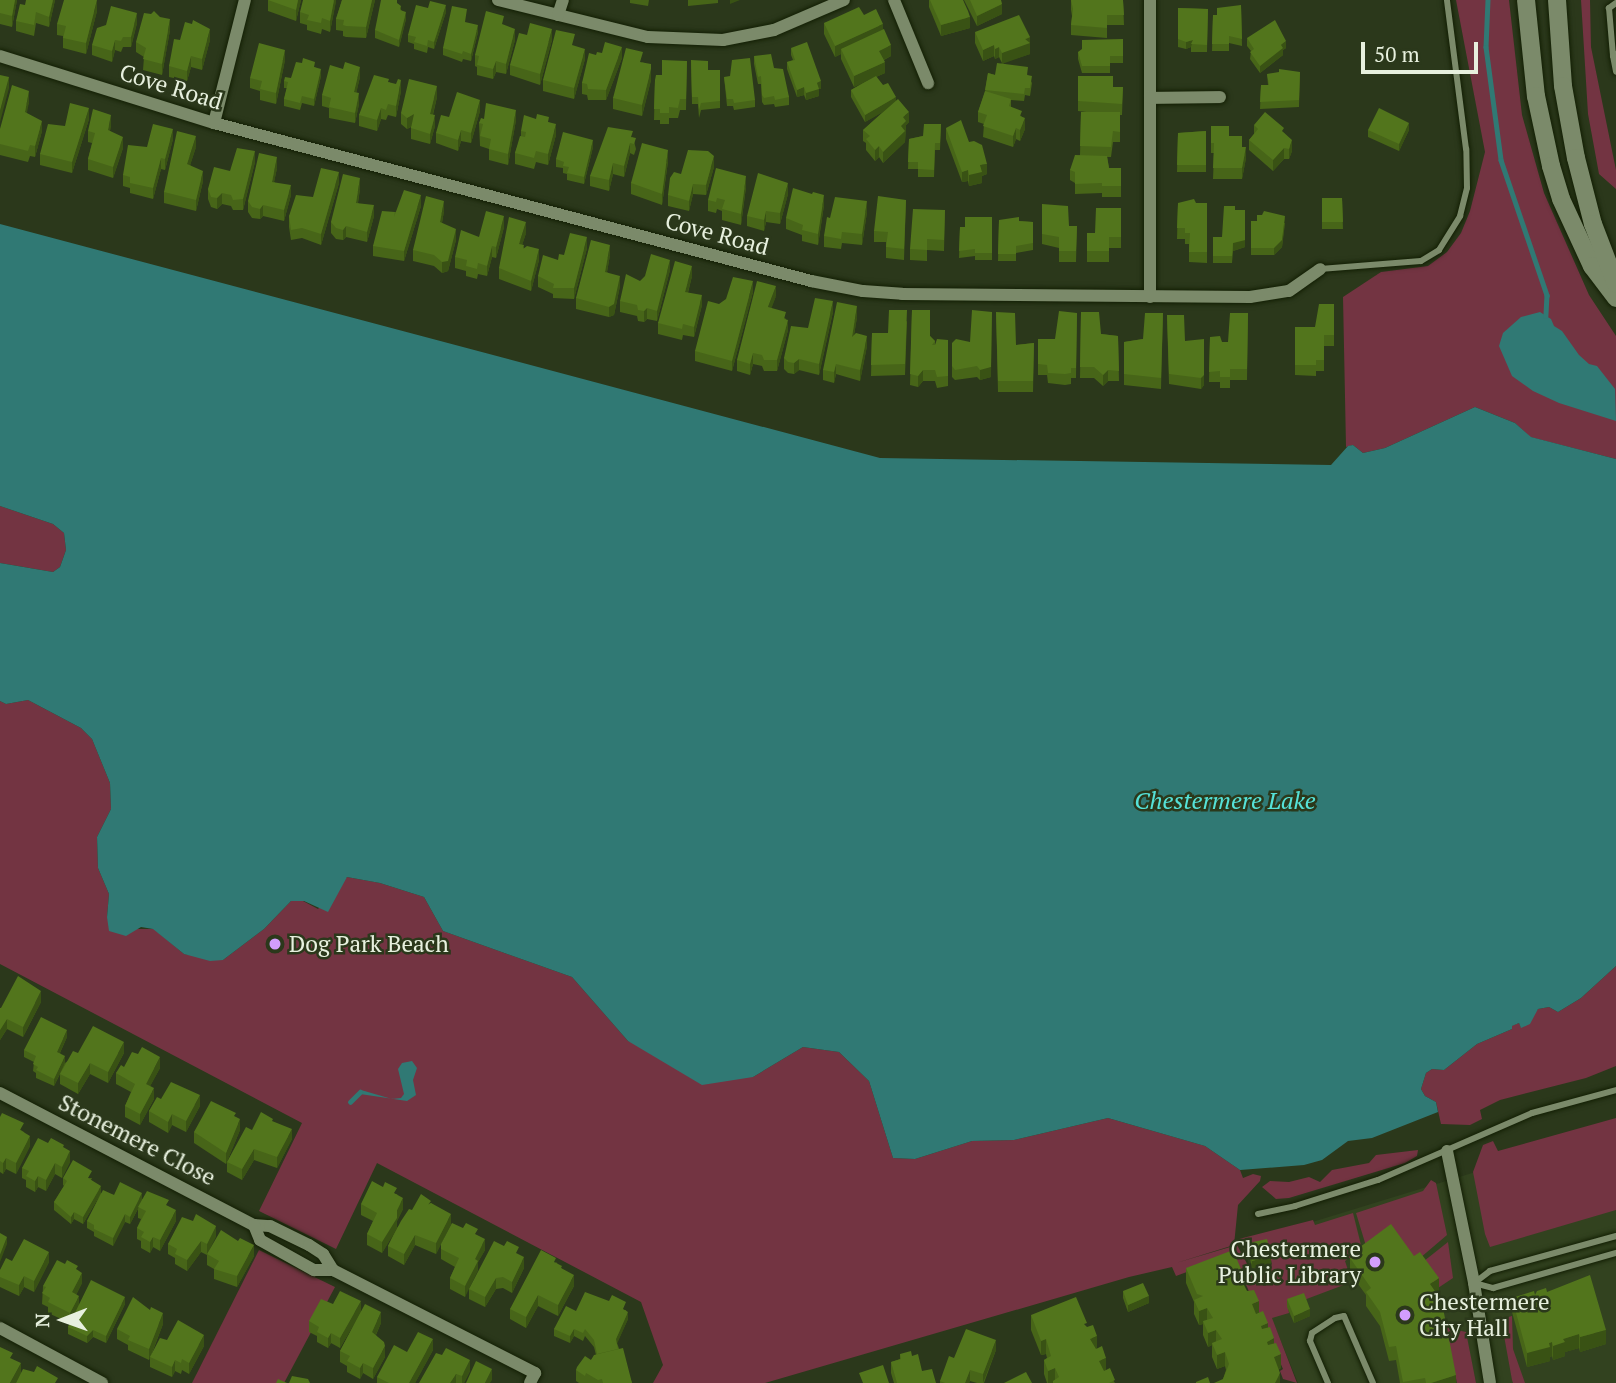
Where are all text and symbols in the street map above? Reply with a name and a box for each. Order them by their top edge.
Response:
scale bar [1364,28,1481,72]
text: 50 m [1374,40,1420,68]
street label: Cove Road [116,58,226,116]
street label: Cove Road [662,207,772,261]
water label: Chestermere Lake [1134,787,1316,815]
place label: Dog Park Beach [289,930,449,958]
marker: Dog Park Beach [267,936,283,952]
street label: Stonemere Close [54,1089,220,1191]
place label: Chestermere Public Library [1218,1235,1361,1289]
marker: Chestermere Public Library [1367,1254,1383,1270]
north arrow [28,1285,98,1355]
place label: Chestermere City Hall [1419,1288,1550,1342]
marker: Chestermere City Hall [1397,1307,1413,1323]
text: N [29,1313,54,1328]

